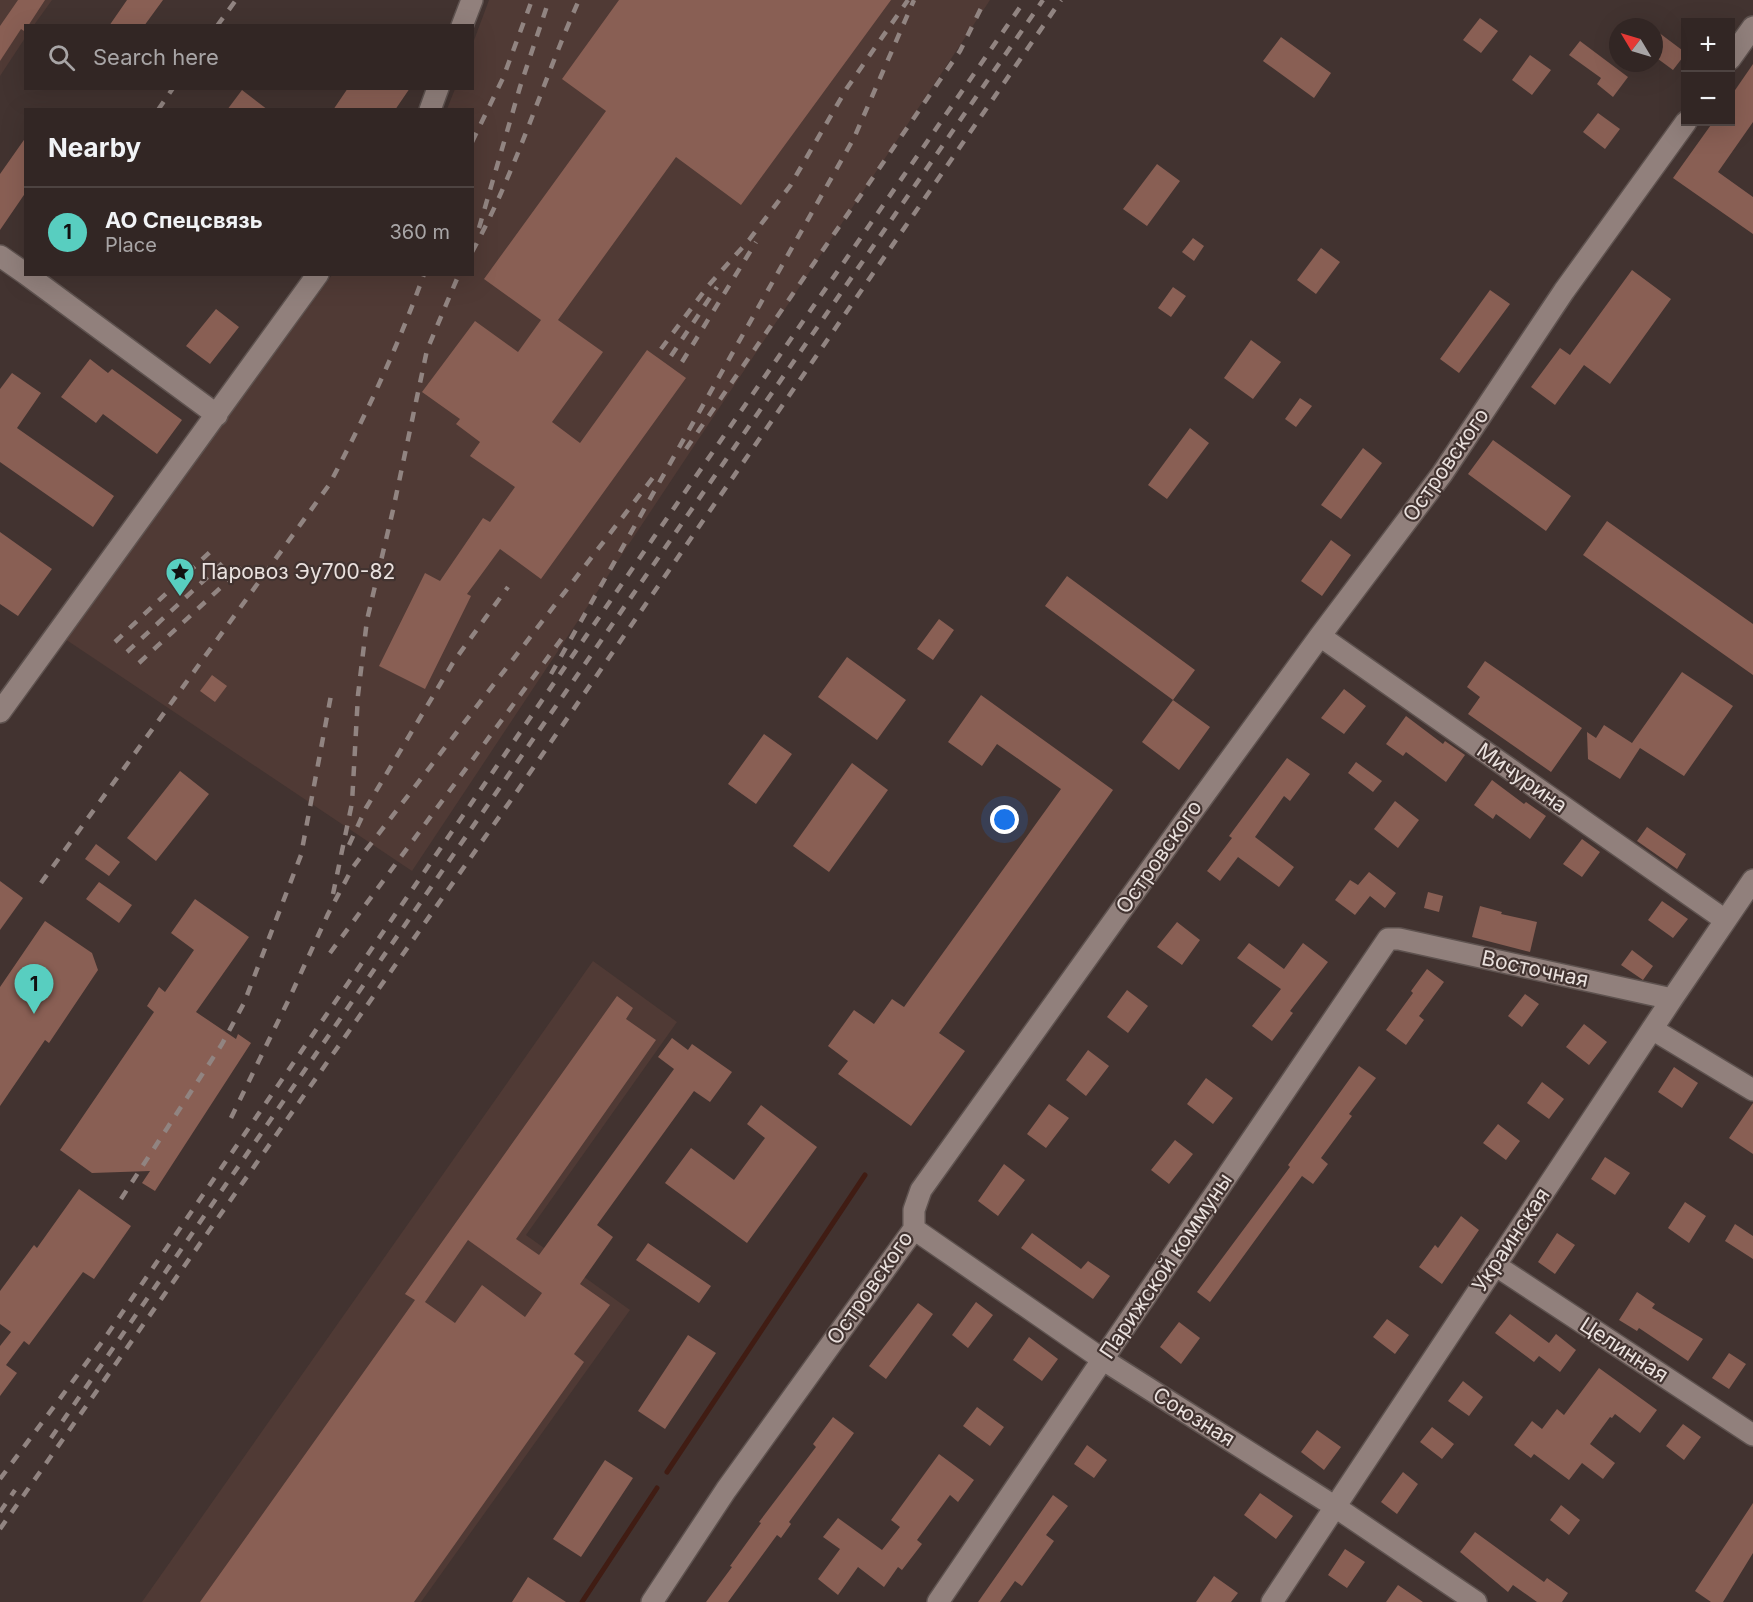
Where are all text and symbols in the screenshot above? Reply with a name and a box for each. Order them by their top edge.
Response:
north arrow [1609,18,1663,72]
map controls [1681,18,1735,126]
button: + [1681,18,1735,72]
search box [24,24,474,90]
icon: search [45,41,78,74]
text: Search here [93,44,219,70]
button: − [1681,72,1735,126]
text: Nearby [48,132,141,163]
text: АО Спецсвязь [105,207,263,233]
text: 1 [63,220,72,244]
text: 360 m [389,220,450,244]
text: Place [105,233,157,257]
street label: Островского [1397,403,1494,526]
place icon: Паровоз Эу700-82 [164,556,196,598]
place label: Паровоз Эу700-82 [201,559,395,584]
street label: Мичурина [1472,737,1572,818]
street label: Островского [1110,795,1207,918]
your location [990,805,1019,834]
street label: Восточная [1479,945,1591,992]
pin: 1 [15,964,54,1014]
street label: Парижской коммуны [1094,1168,1237,1363]
street label: Украинская [1467,1183,1555,1297]
street label: Островского [821,1226,918,1349]
street label: Целинная [1575,1312,1673,1387]
street label: Союзная [1149,1382,1240,1452]

